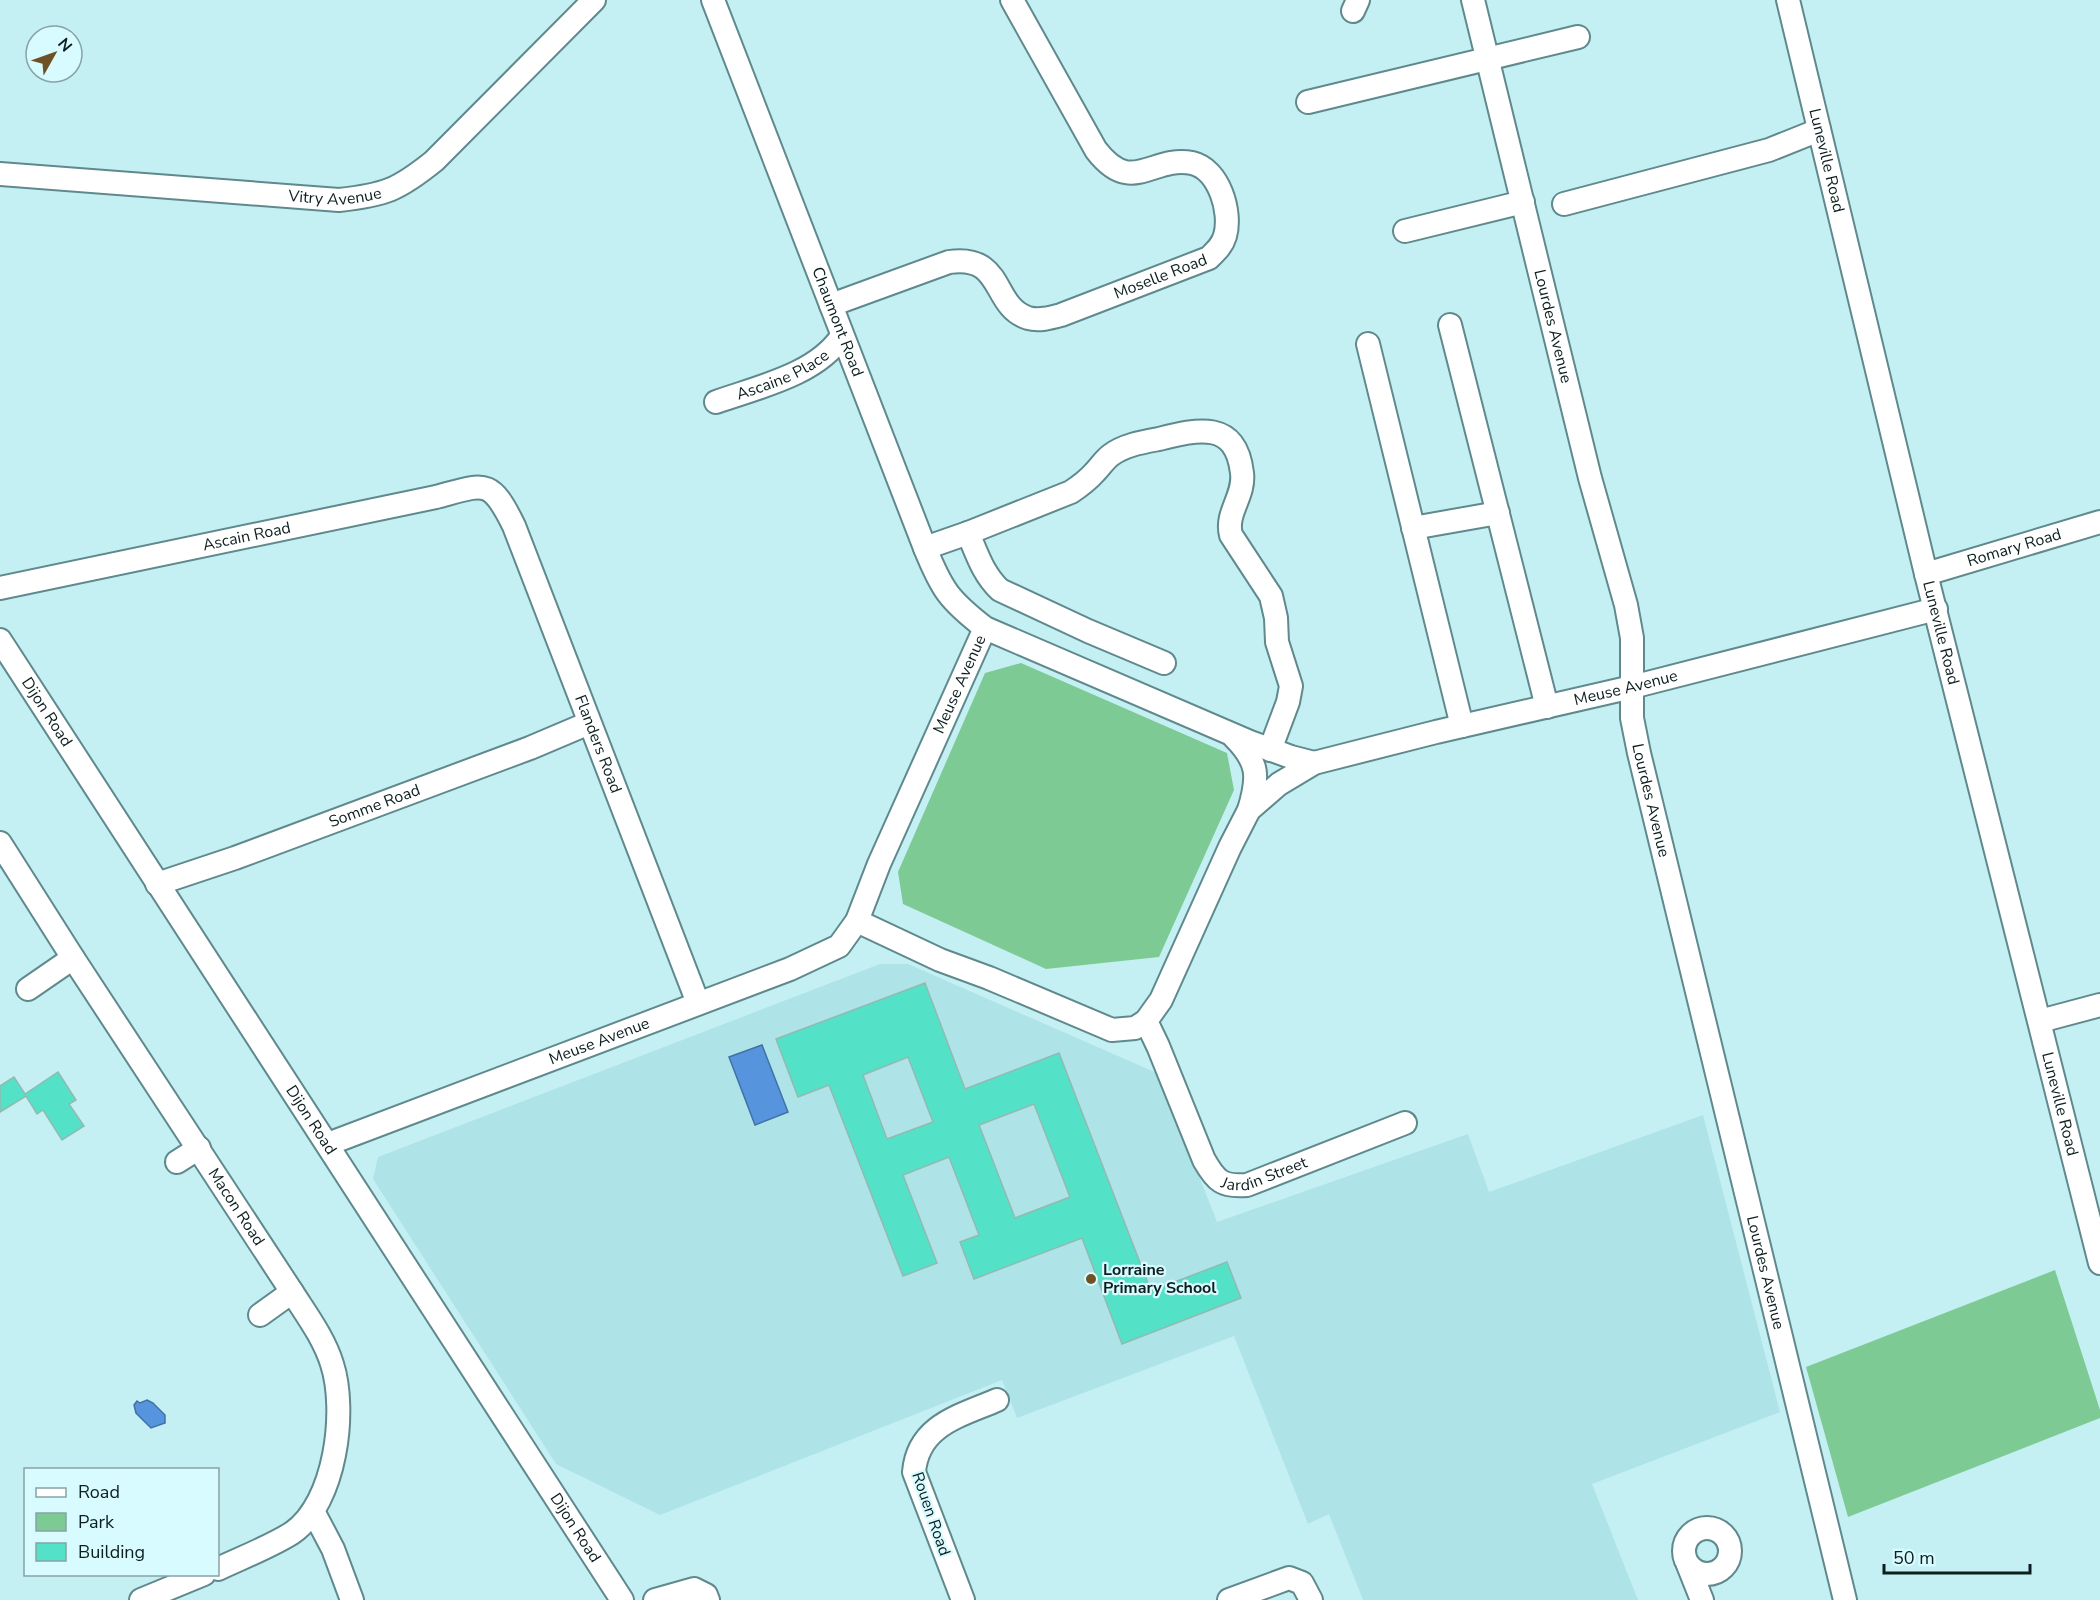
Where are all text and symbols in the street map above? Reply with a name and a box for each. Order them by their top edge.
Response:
north arrow [24,24,84,84]
text: N [52,33,77,57]
street label: Luneville Road [1803,106,1850,215]
street label: Vitry Avenue [287,182,384,211]
street label: Moselle Road [1111,249,1210,305]
street label: Chaumont Road [806,264,869,380]
street label: Lourdes Avenue [1528,267,1577,385]
street label: Ascaine Place [734,345,834,405]
street label: Ascain Road [201,517,293,556]
street label: Romary Road [1964,523,2064,572]
street label: Luneville Road [1917,579,1965,687]
street label: Meuse Avenue [928,631,991,737]
street label: Meuse Avenue [1572,665,1680,711]
street label: Dijon Road [16,673,77,751]
street label: Flanders Road [569,692,627,796]
street label: Lourdes Avenue [1626,742,1675,859]
street label: Somme Road [326,779,423,833]
street label: Meuse Avenue [546,1012,653,1070]
street label: Luneville Road [2036,1050,2084,1158]
street label: Dijon Road [280,1081,342,1159]
street label: Jardin Street [1217,1151,1311,1196]
street label: Macon Road [203,1164,270,1250]
street label: Lourdes Avenue [1741,1213,1790,1332]
place label: Lorraine Primary School [1103,1259,1216,1299]
marker: Lorraine Primary School [1084,1272,1098,1286]
legend [24,1468,219,1576]
street label: Rouen Road [906,1469,956,1559]
text: Road [78,1480,120,1504]
street label: Dijon Road [545,1489,606,1567]
text: Park [78,1510,115,1534]
scale bar [1884,1537,2030,1575]
text: Building [78,1540,145,1564]
text: 50 m [1893,1546,1935,1570]

